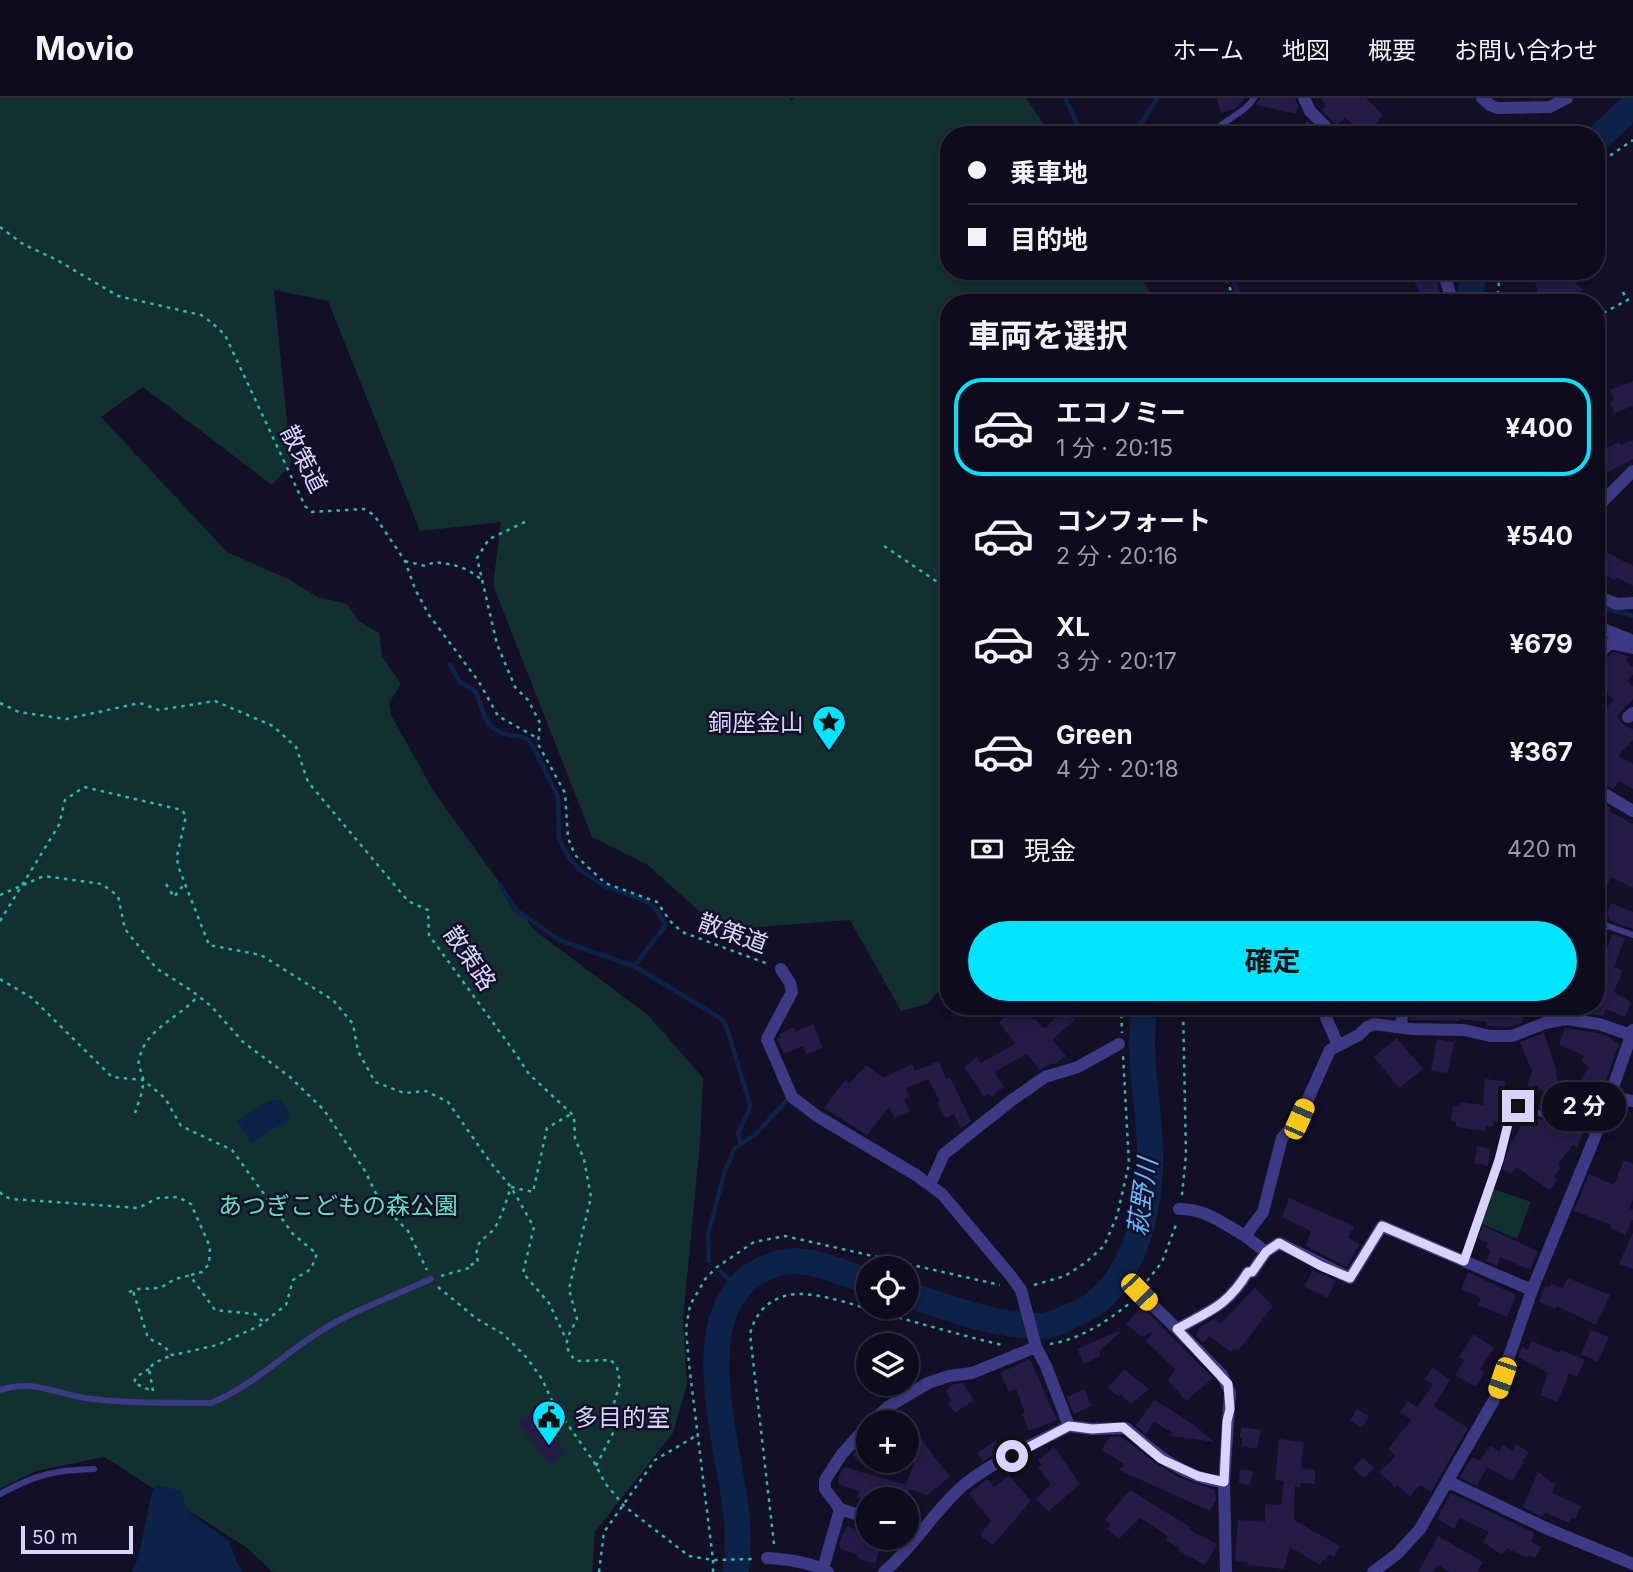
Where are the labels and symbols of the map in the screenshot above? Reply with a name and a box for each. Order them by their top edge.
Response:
street label: 散策道 [275,420,333,498]
place icon: 銅座金山 [810,703,848,752]
place label: 銅座金山 [708,708,804,737]
street label: 散策道 [694,907,772,959]
street label: 散策路 [438,920,502,996]
callout: 2 分 [1542,1082,1626,1130]
route end [1502,1090,1534,1122]
car [1281,1096,1318,1142]
water label: 萩野川 [1121,1153,1163,1238]
park label: あつぎこどもの森公園 [218,1191,458,1220]
car [1117,1270,1162,1314]
car [1486,1355,1519,1401]
public building icon: 多目的室 [530,1398,568,1447]
place label: 多目的室 [574,1403,670,1432]
route start [996,1440,1028,1472]
scale bar [21,1523,133,1555]

